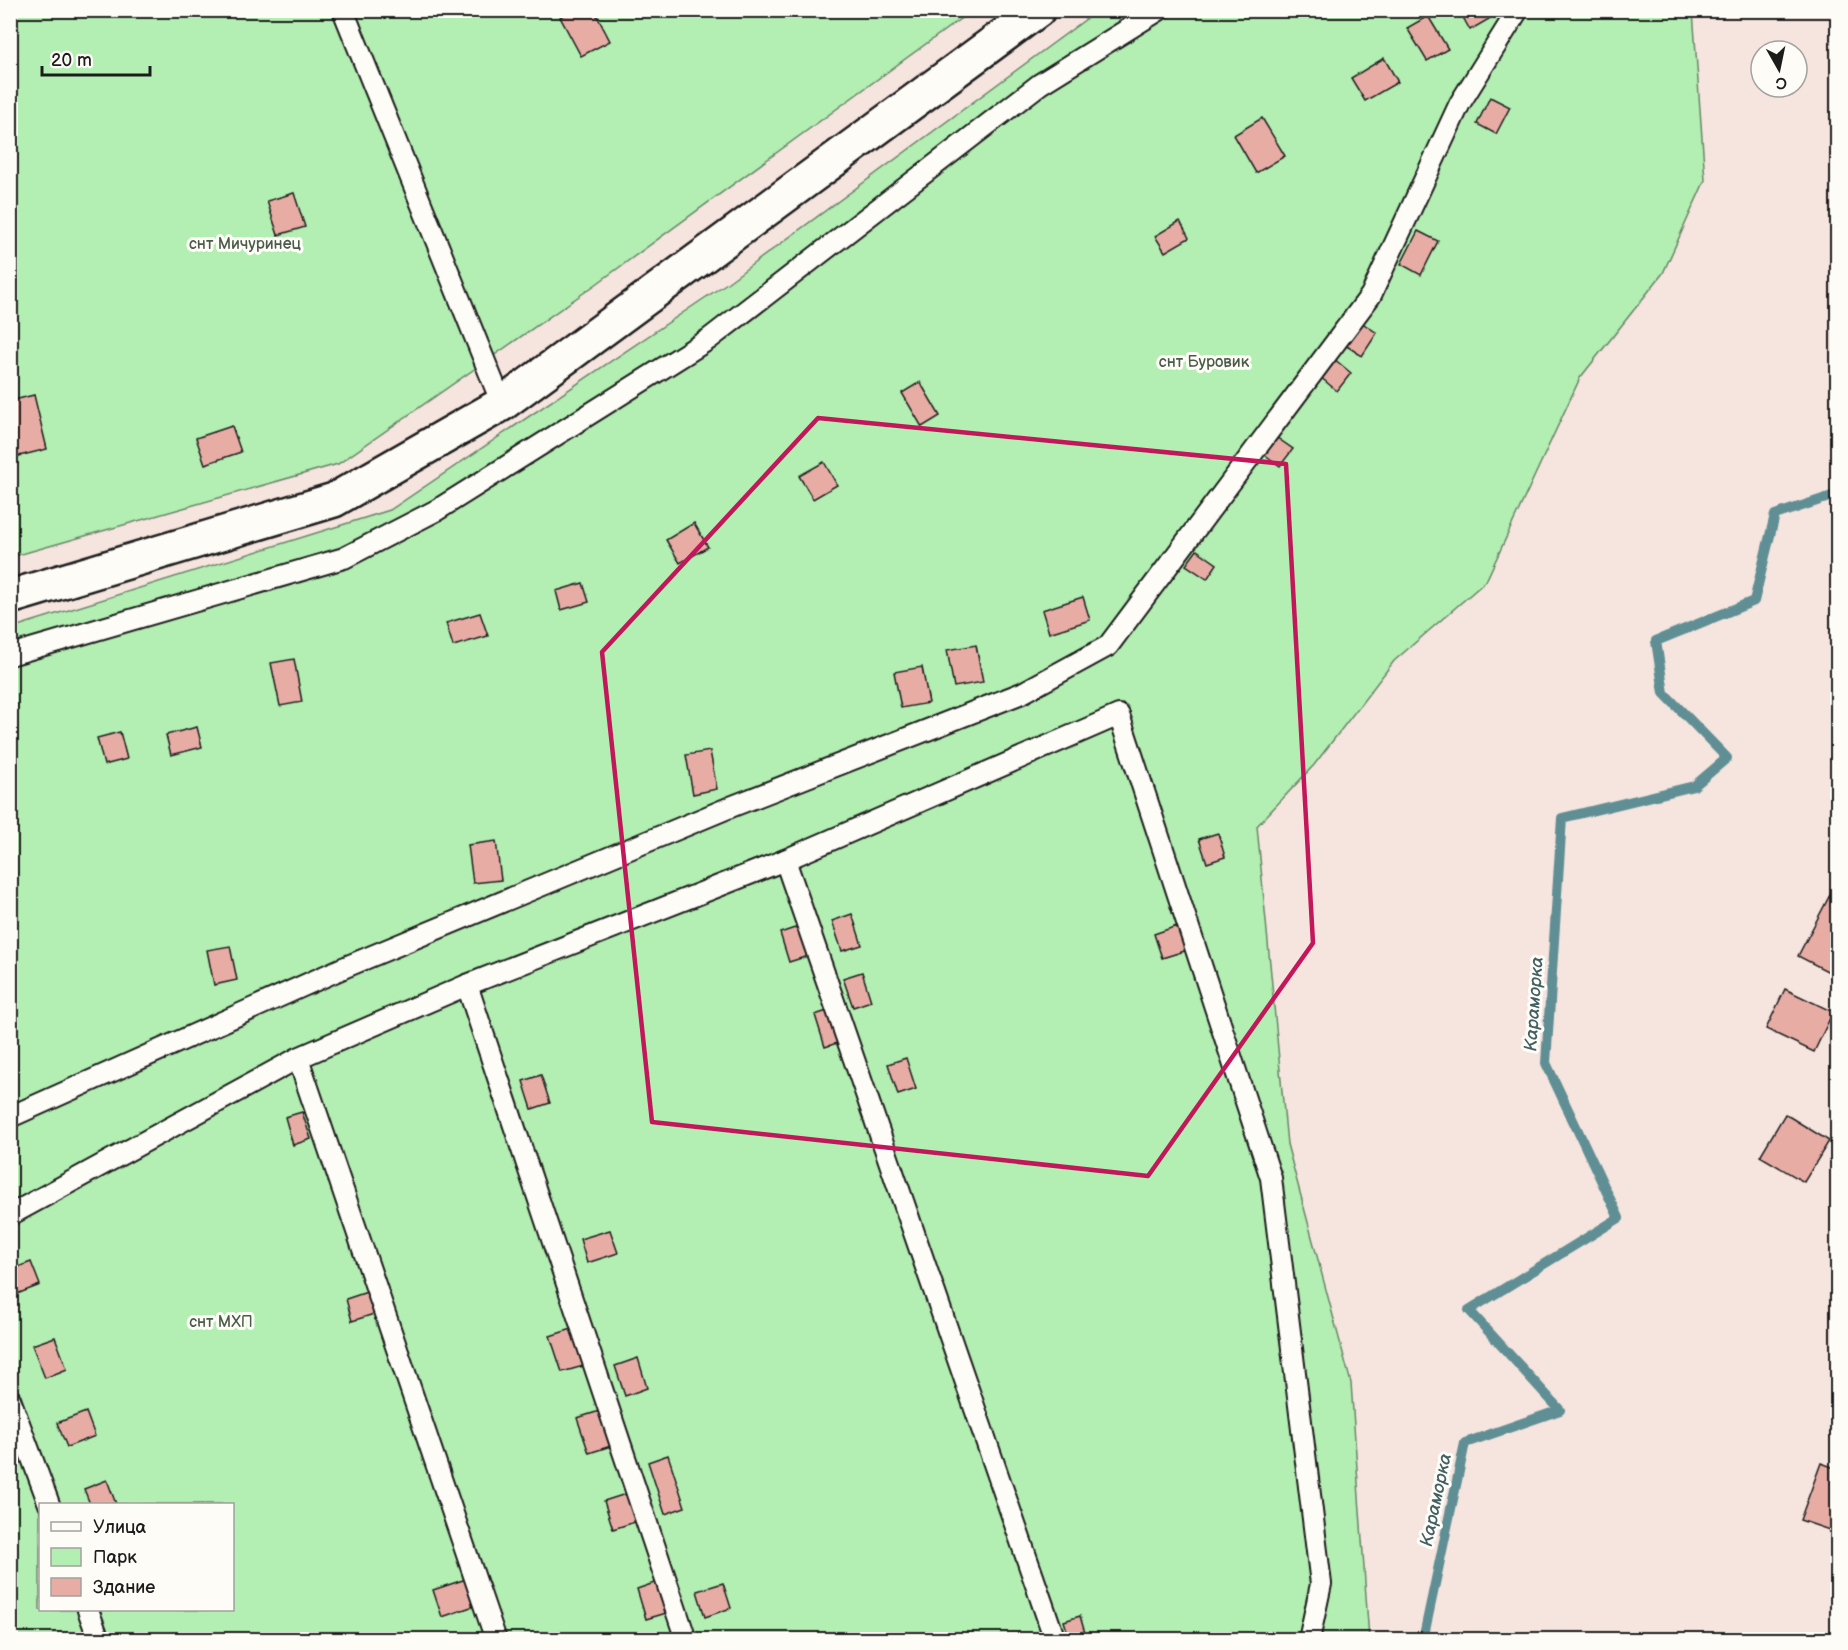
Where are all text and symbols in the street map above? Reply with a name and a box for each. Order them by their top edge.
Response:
scale bar [42,39,150,77]
north arrow [1749,39,1809,99]
text: 20 m [51,50,92,71]
text: С [1774,72,1788,93]
park label: снт Мичуринец [189,235,302,254]
park label: снт Буровик [1159,353,1250,372]
water label: Караморка [1520,956,1548,1052]
park label: снт МХП [189,1313,253,1332]
water label: Караморка [1416,1451,1456,1549]
legend [39,1503,234,1611]
text: Улица [93,1517,147,1538]
text: Парк [93,1547,137,1568]
text: Здание [93,1577,155,1598]

